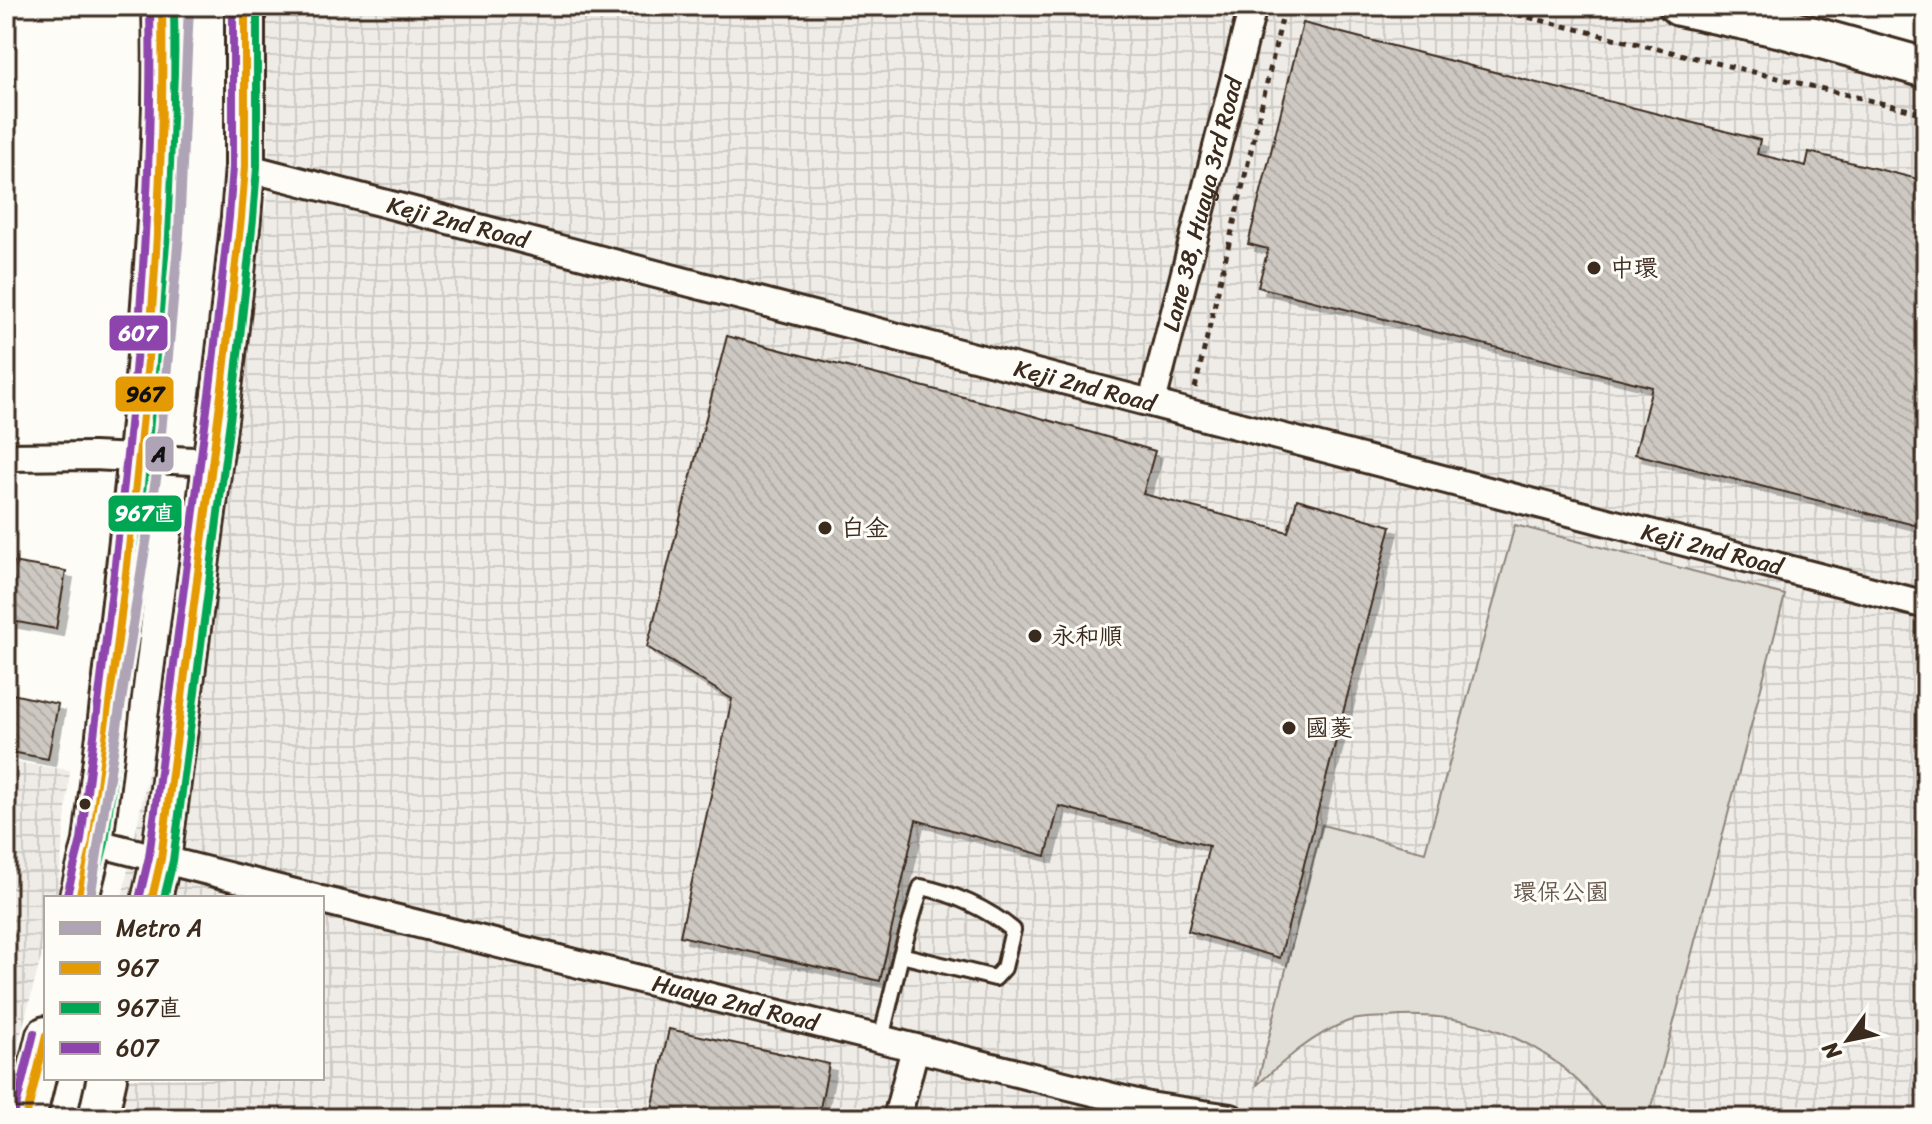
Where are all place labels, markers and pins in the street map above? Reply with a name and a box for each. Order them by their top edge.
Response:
place label: 中環 [1610,247,1658,289]
marker: 中環 [1585,259,1603,277]
place label: 白金 [841,507,889,549]
marker: 白金 [816,519,834,537]
place label: 永和順 [1051,615,1123,657]
marker: 永和順 [1026,627,1044,645]
place label: 國菱 [1305,707,1353,749]
marker: 國菱 [1280,719,1298,737]
unlabelled marker [77,796,93,812]

